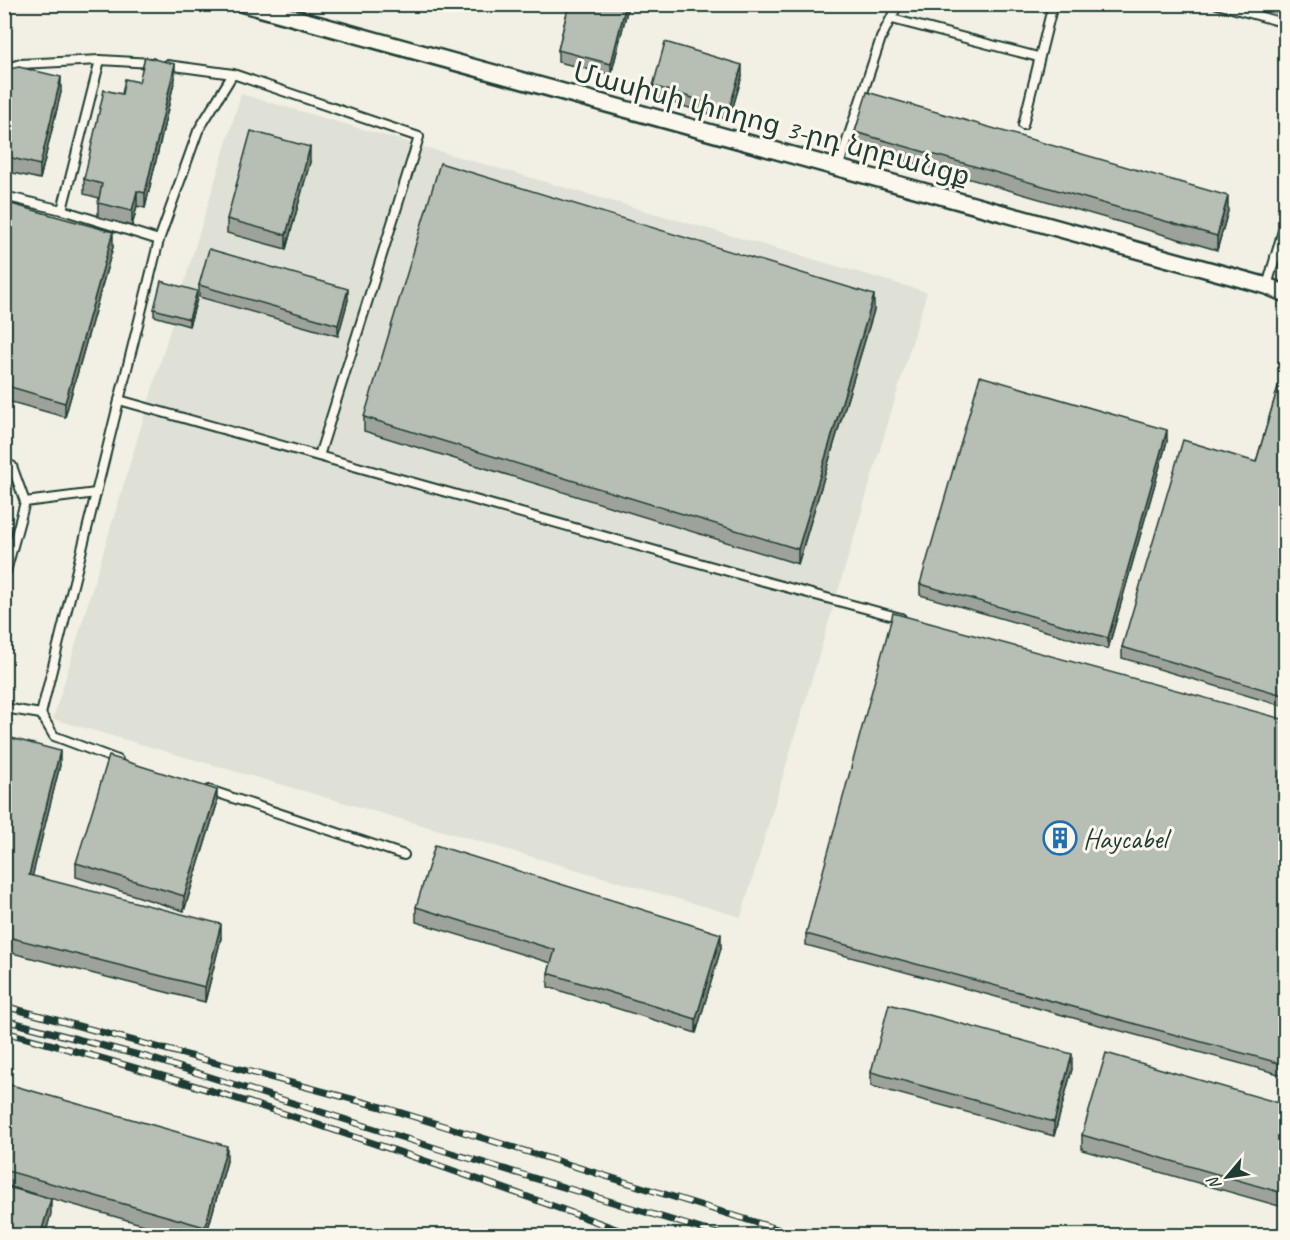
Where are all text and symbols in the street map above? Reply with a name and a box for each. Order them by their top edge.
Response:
street label: Մասիսի փողոց 3-րդ նրբանցք [570,54,974,193]
building icon: Haycabel [1042,820,1078,856]
place label: Haycabel [1083,821,1172,856]
north arrow [1197,1147,1257,1207]
text: N [1202,1172,1226,1193]

